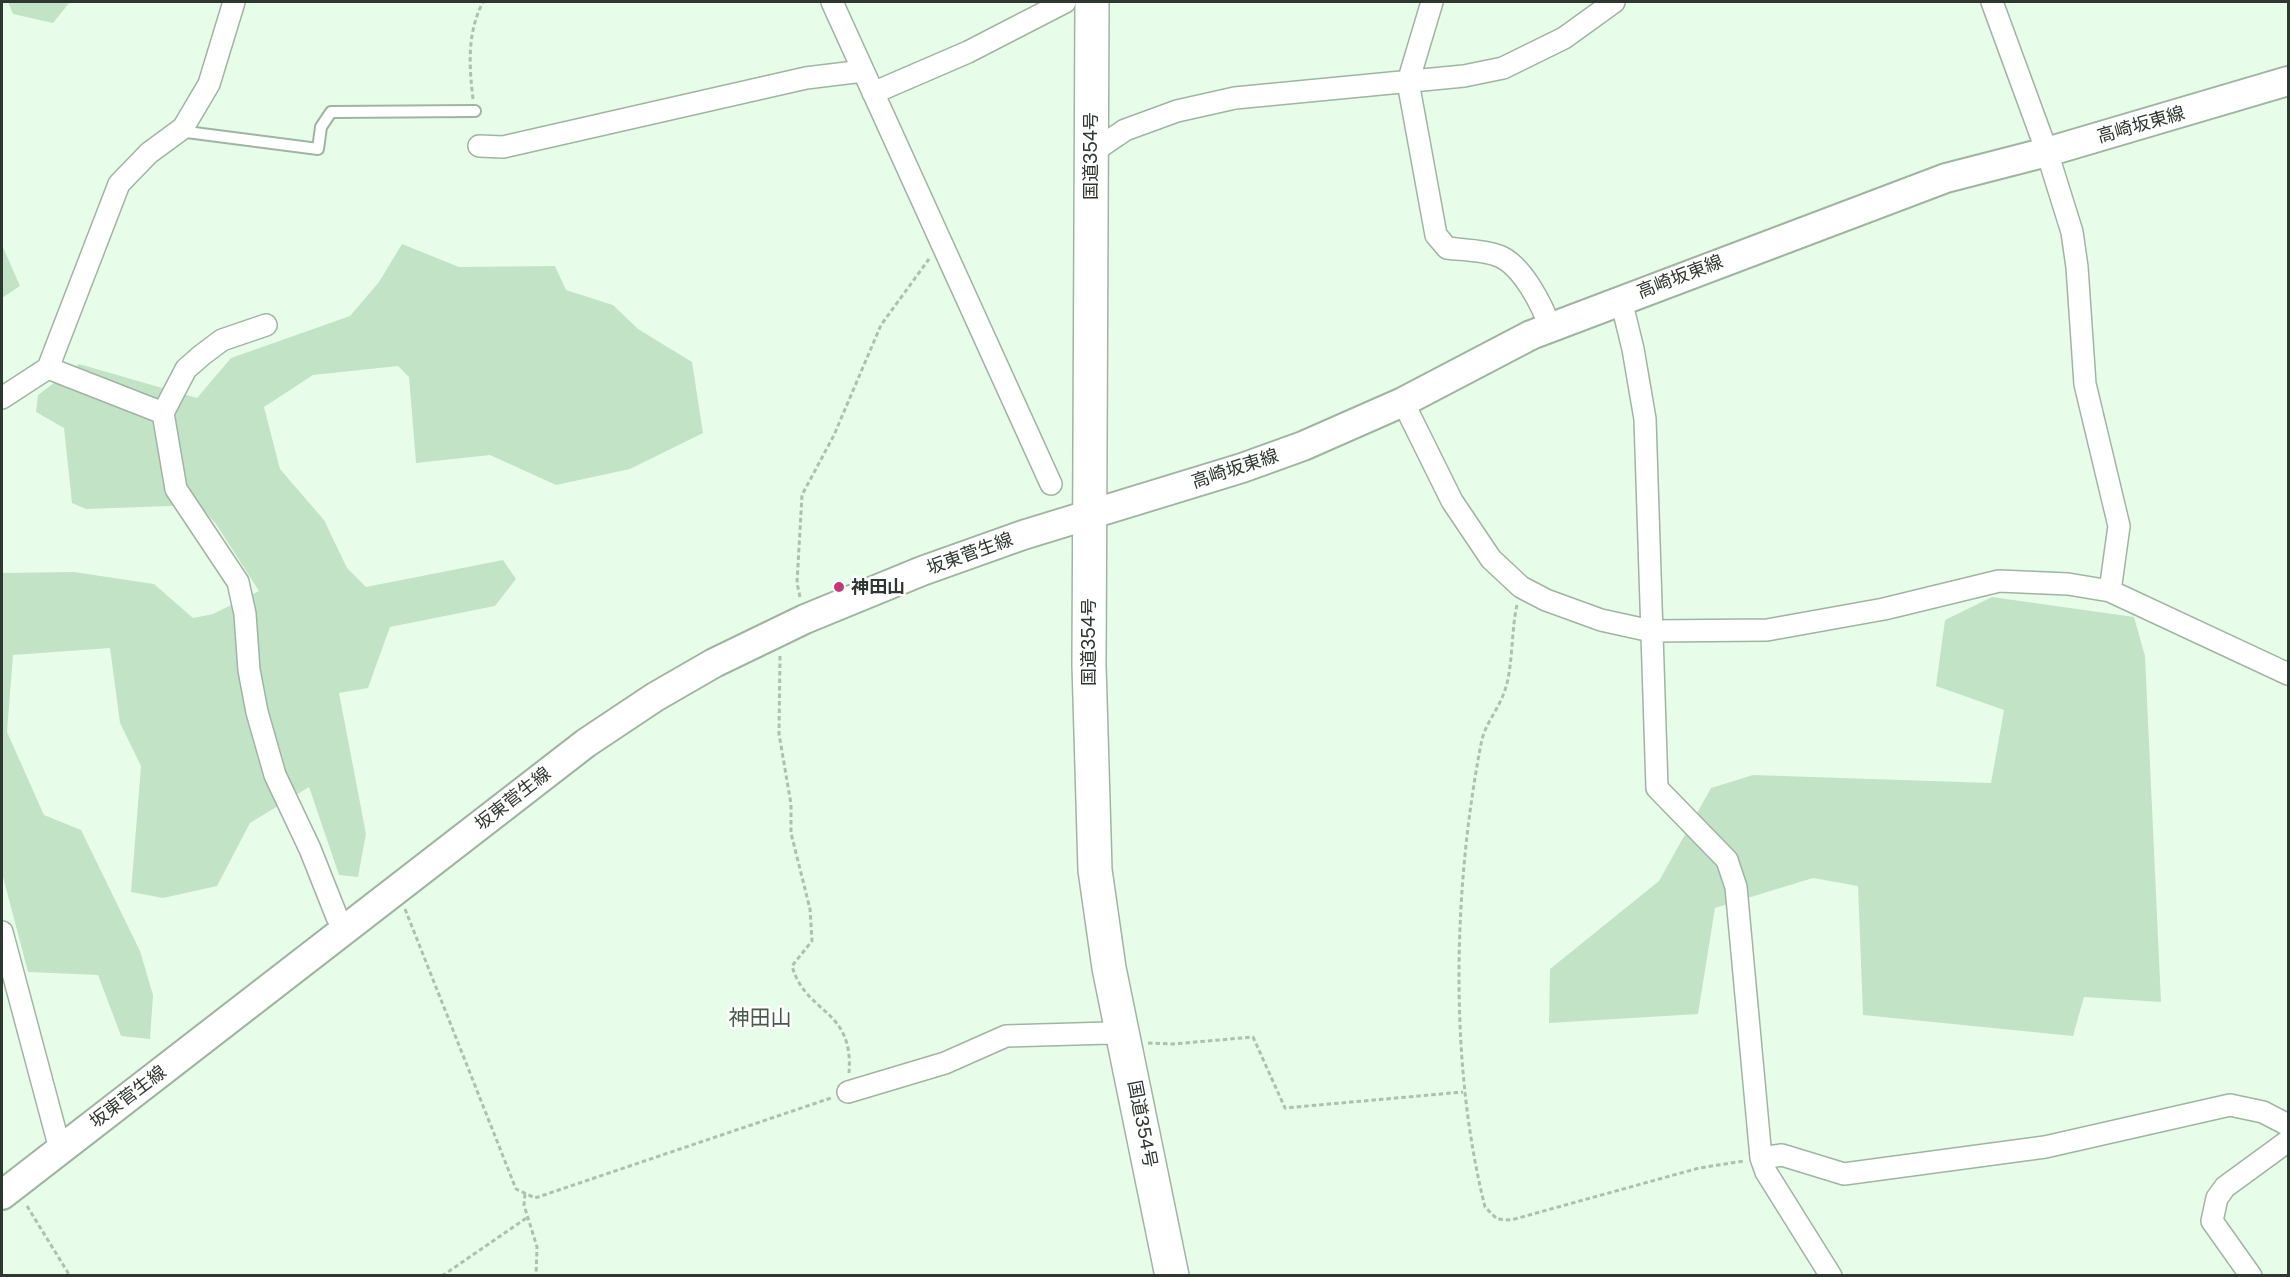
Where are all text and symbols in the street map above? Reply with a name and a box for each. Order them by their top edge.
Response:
street label: 高崎坂東線 [2095,102,2187,148]
street label: 国道354号 [1080,112,1102,200]
street label: 高崎坂東線 [1634,251,1726,303]
street label: 高崎坂東線 [1189,445,1281,493]
street label: 坂東菅生線 [924,528,1016,580]
place label: 神田山 [851,576,905,598]
marker: 神田山 [832,580,846,594]
street label: 国道354号 [1078,598,1100,686]
street label: 坂東菅生線 [471,763,555,835]
district label: 神田山 [729,1006,791,1032]
street label: 坂東菅生線 [86,1061,170,1133]
street label: 国道354号 [1123,1079,1161,1169]

